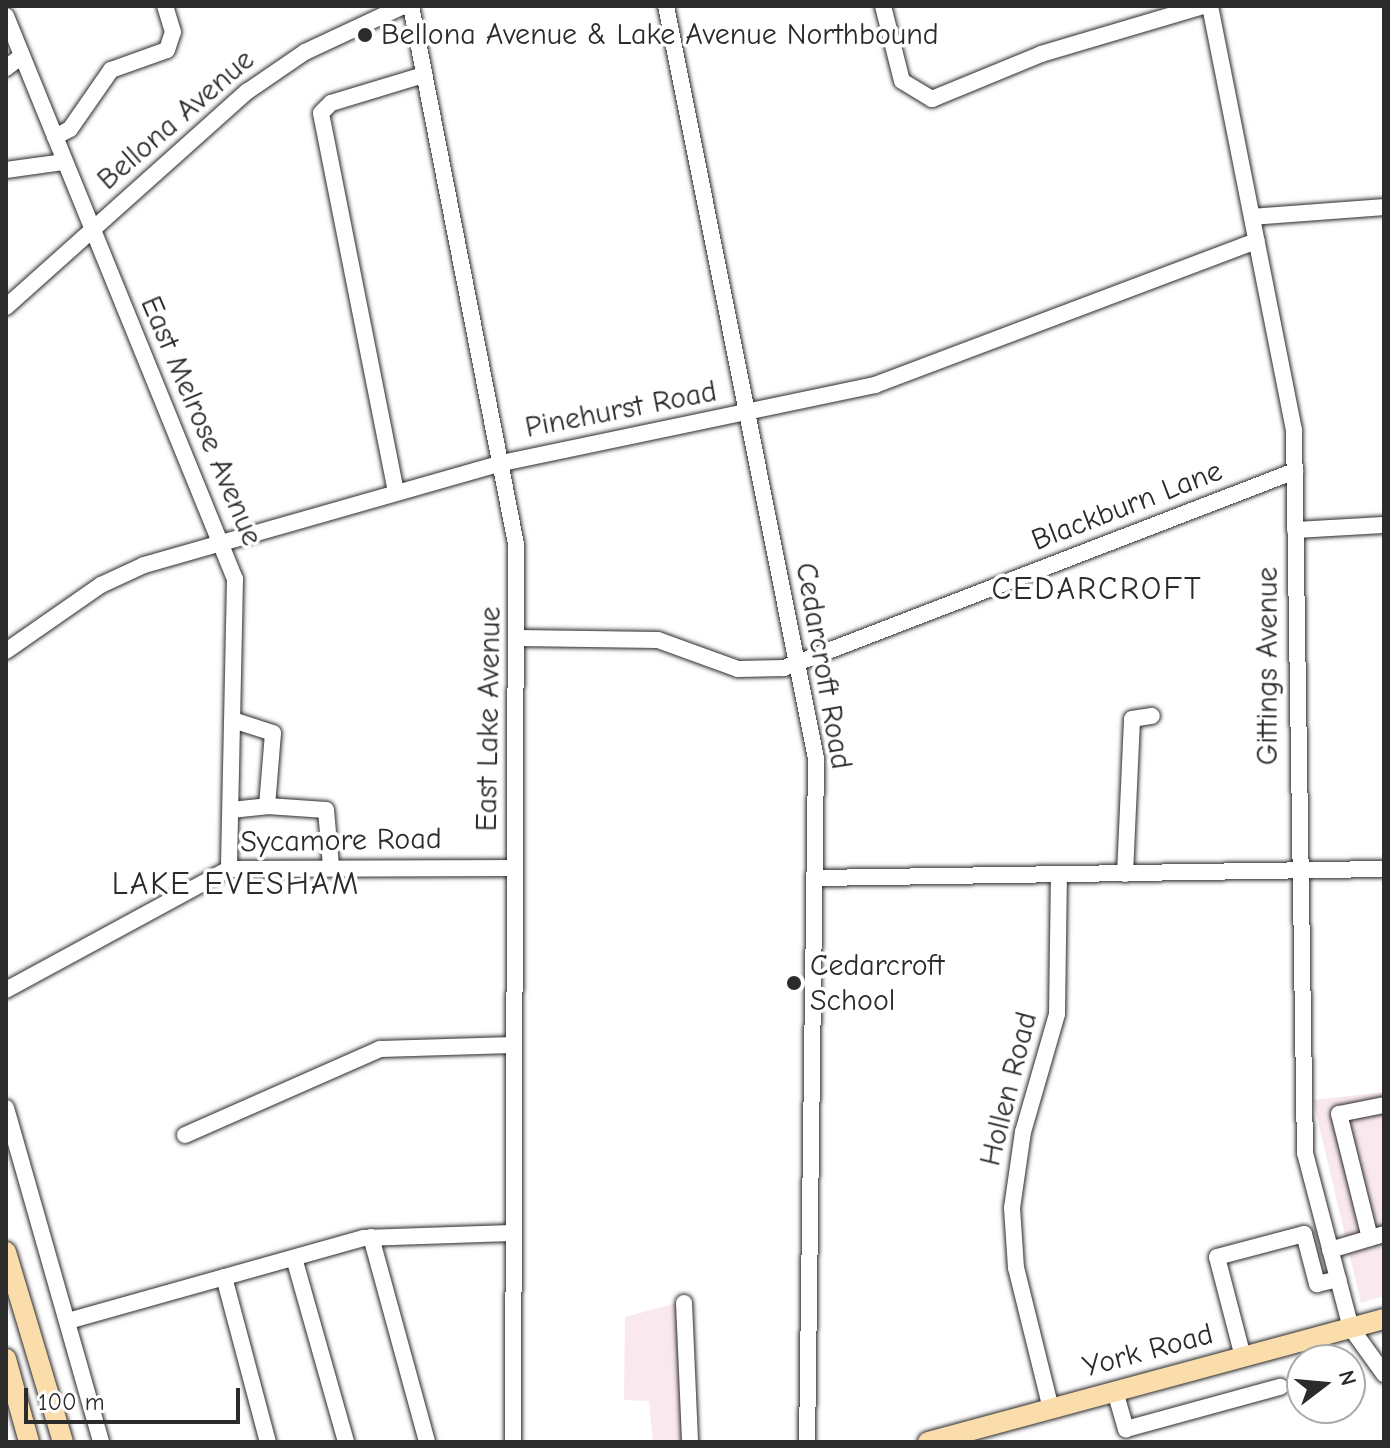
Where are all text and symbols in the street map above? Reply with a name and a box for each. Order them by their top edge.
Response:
place label: Bellona Avenue & Lake Avenue Northbound [381,17,939,53]
marker: Bellona Avenue & Lake Avenue Northbound [356,26,374,44]
street label: Bellona Avenue [90,42,262,198]
street label: East Melrose Avenue [132,291,270,551]
street label: Pinehurst Road [522,374,720,446]
street label: Blackburn Lane [1027,453,1227,559]
street label: Cedarcroft Road [787,560,859,772]
street label: Gittings Avenue [1250,567,1286,765]
district label: CEDARCROFT [991,570,1203,608]
street label: East Lake Avenue [469,606,509,832]
street label: Sycamore Road [240,821,442,861]
district label: LAKE EVESHAM [112,865,360,903]
place label: Cedarcroft School [810,948,944,1018]
marker: Cedarcroft School [785,974,803,992]
street label: Hollen Road [973,1008,1045,1170]
street label: York Road [1079,1316,1217,1386]
north arrow [1286,1344,1366,1424]
text: N [1333,1367,1362,1388]
scale bar [28,1372,244,1422]
text: 100 m [38,1388,105,1416]

